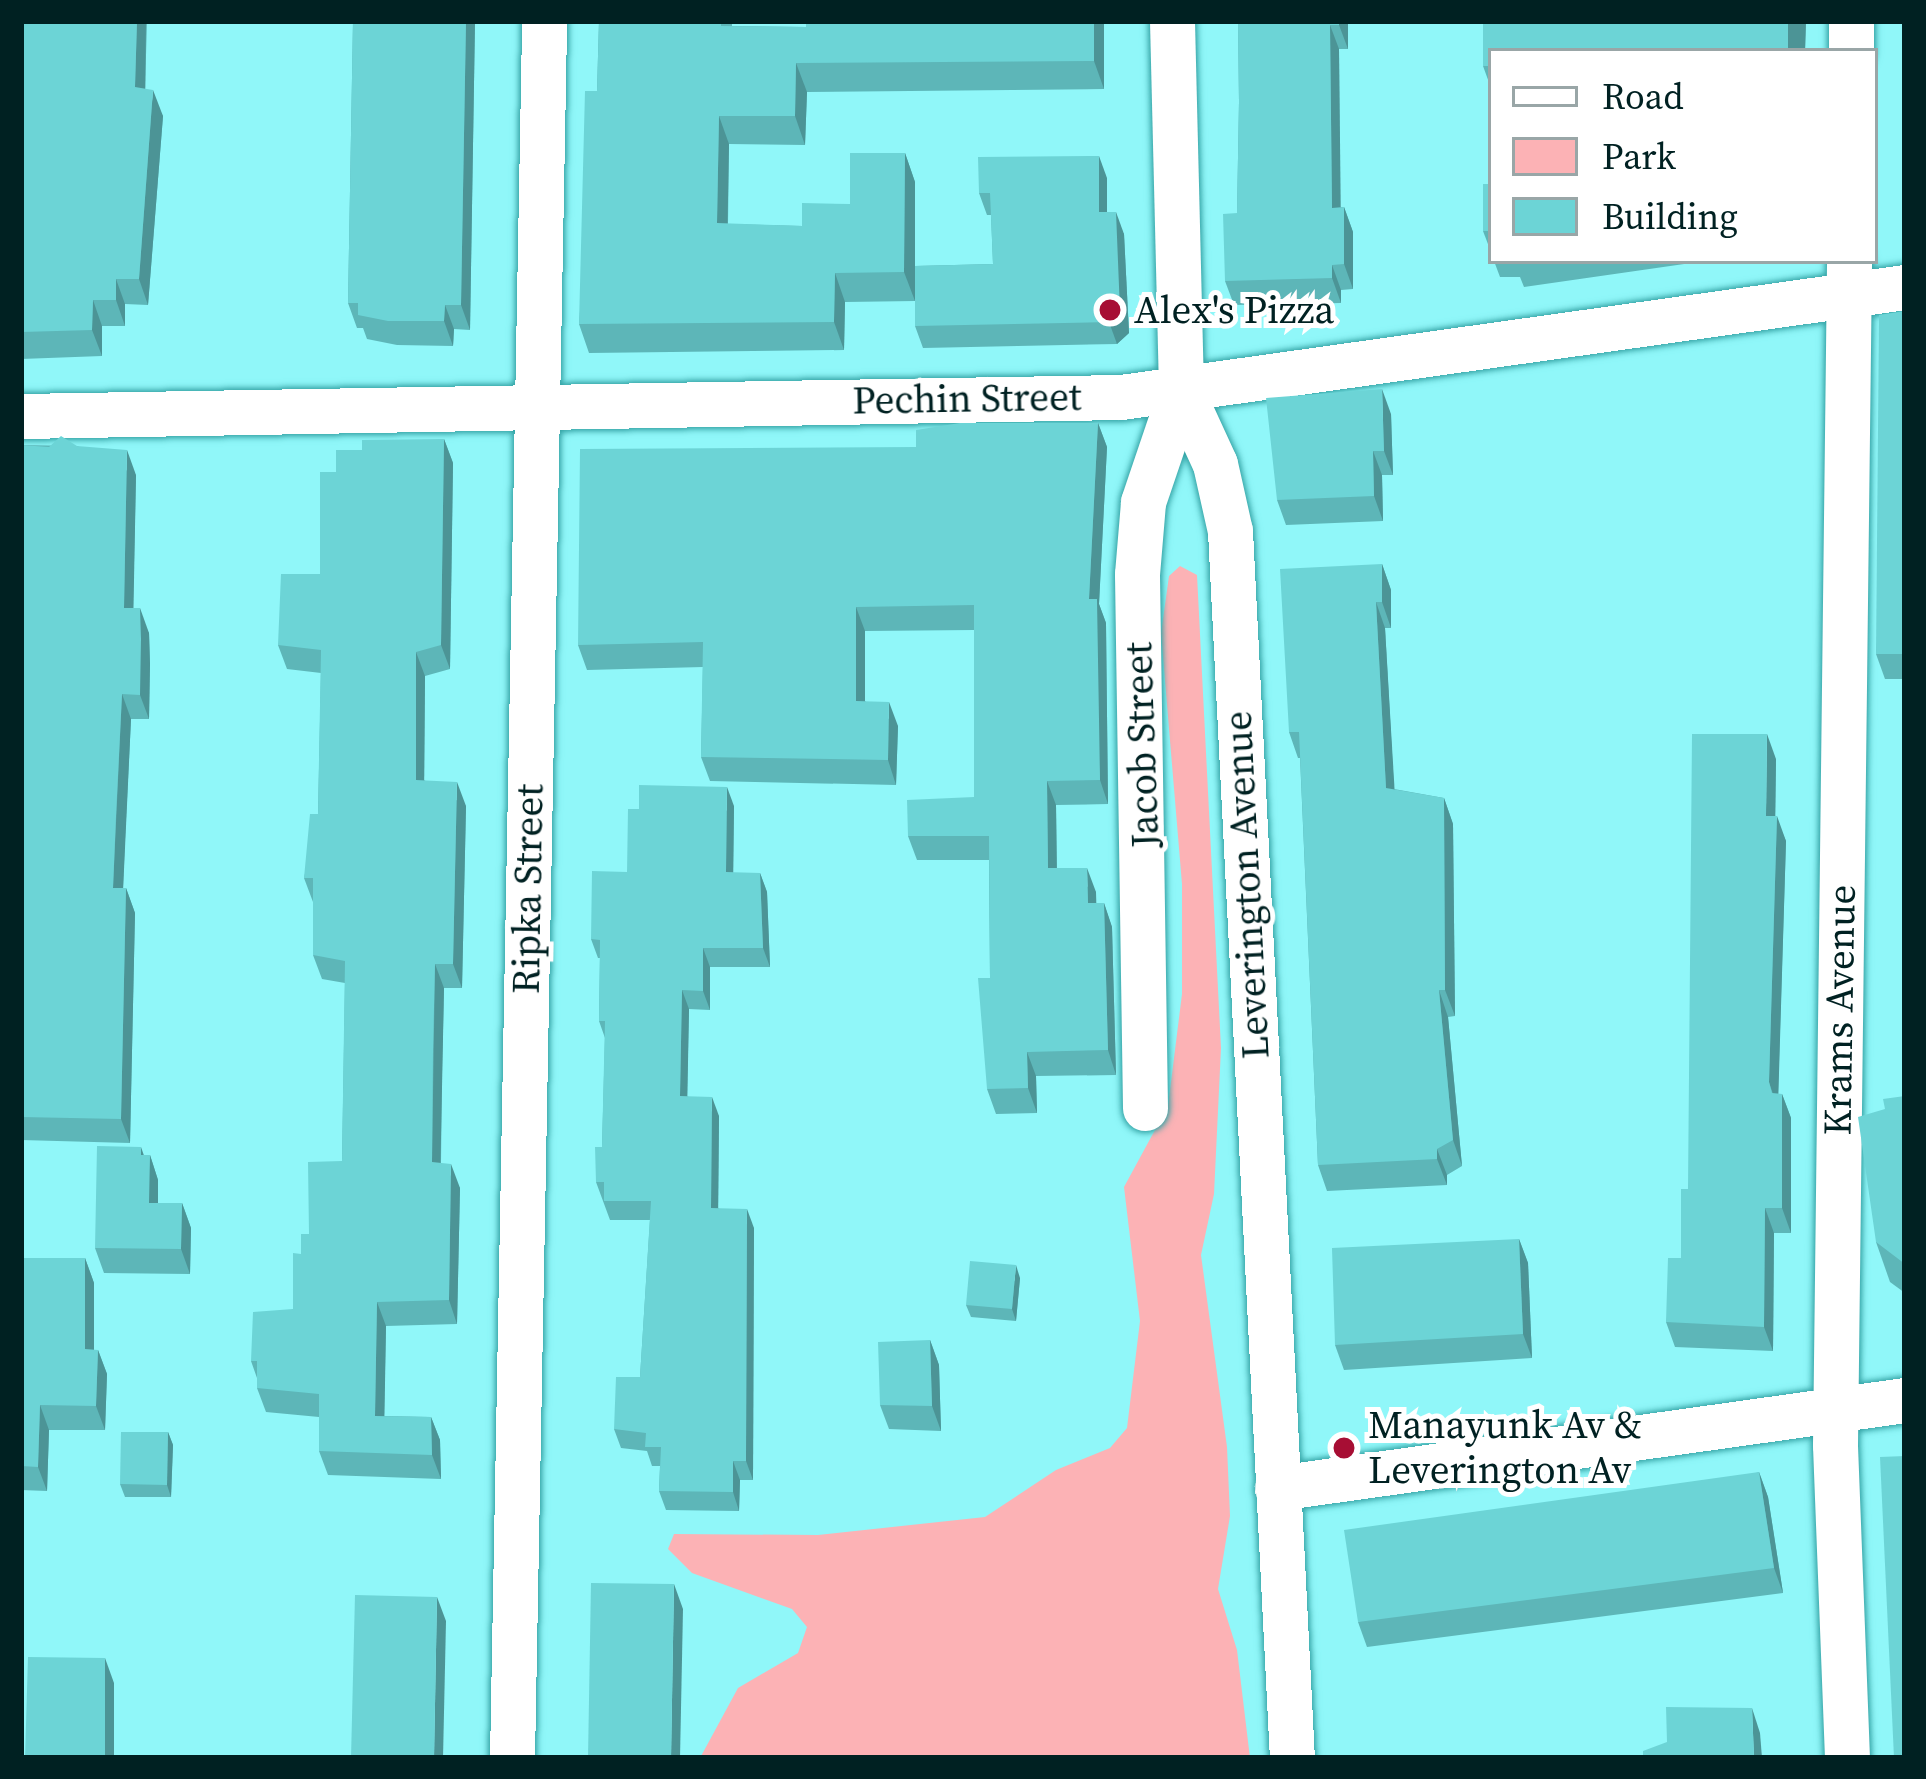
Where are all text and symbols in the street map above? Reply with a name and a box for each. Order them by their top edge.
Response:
legend [1488,48,1878,264]
text: Road [1602,72,1684,121]
text: Park [1602,132,1676,181]
text: Building [1602,192,1738,241]
place label: Alex's Pizza [1134,287,1334,333]
marker: Alex's Pizza [1097,297,1123,323]
street label: Pechin Street [852,374,1082,424]
street label: Jacob Street [1115,641,1169,849]
street label: Leverington Avenue [1215,710,1279,1060]
street label: Ripka Street [503,784,553,994]
street label: Krams Avenue [1814,884,1866,1136]
place label: Manayunk Av & Leverington Av [1368,1403,1642,1494]
marker: Manayunk Av & Leverington Av [1331,1435,1357,1461]

